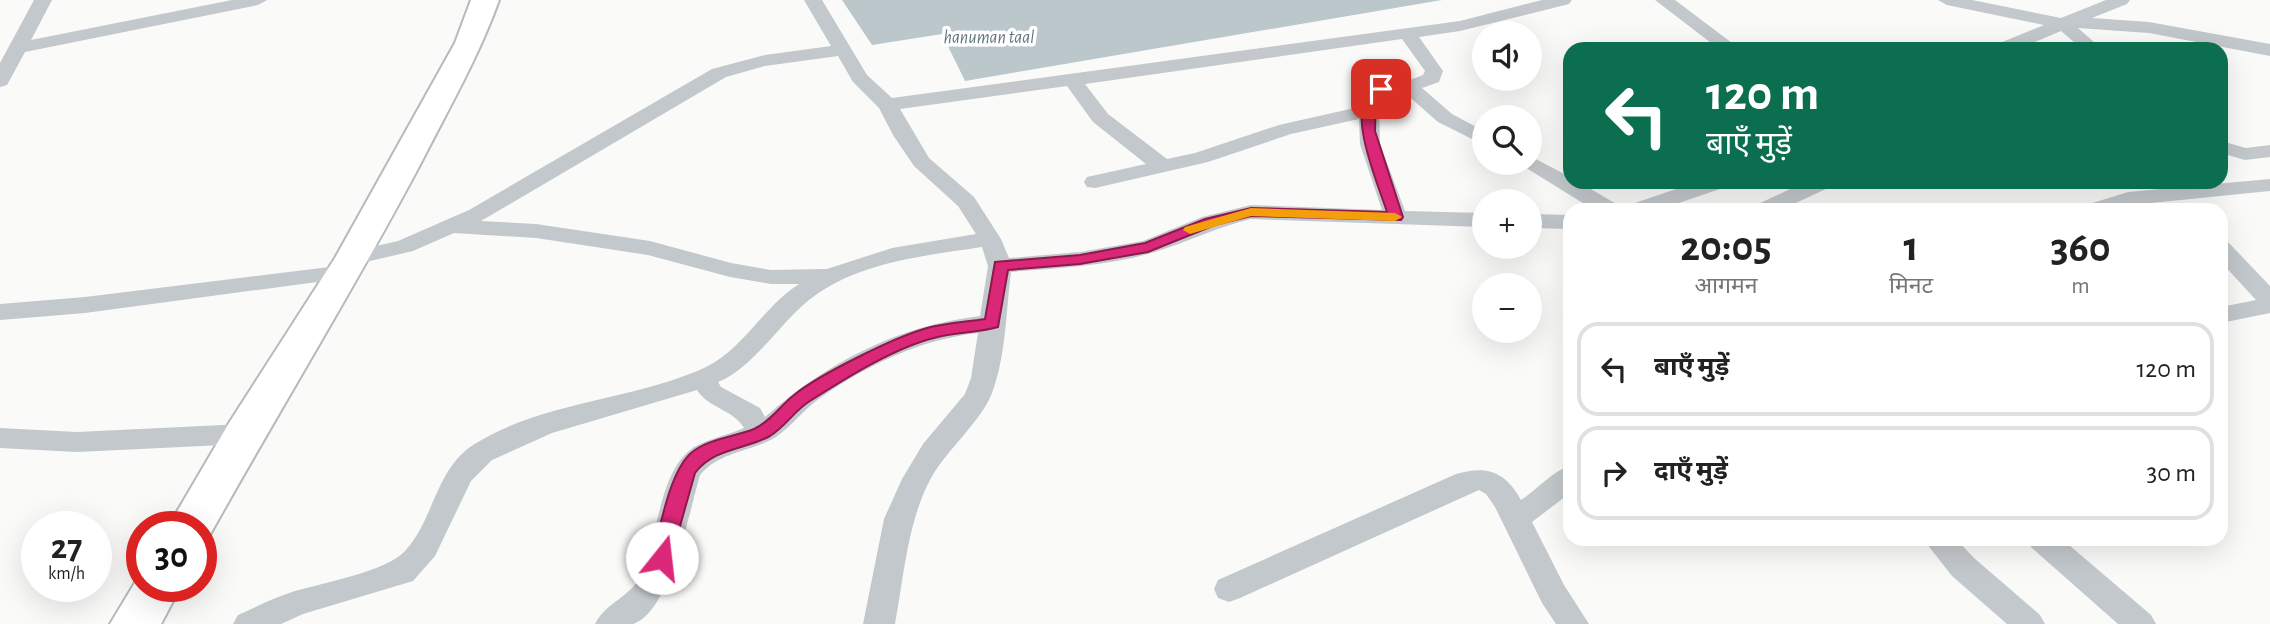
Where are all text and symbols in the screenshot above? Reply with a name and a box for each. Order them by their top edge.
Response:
map controls [1472,21,1542,343]
button: sound [1472,21,1542,91]
water label: hanuman taal [943,29,1035,47]
pin [1351,59,1411,119]
icon: arrive [1362,70,1400,108]
icon: left [1591,70,1682,161]
text: 120 m [1706,70,1819,119]
button: search [1472,105,1542,175]
text: बाएँ मुड़ें [1706,128,1792,160]
button: + [1472,189,1542,259]
text: 20:05 [1680,226,1772,268]
text: 1 [1903,226,1919,268]
text: 360 [2050,227,2111,269]
button: − [1472,273,1542,343]
text: आगमन [1694,275,1757,298]
text: मिनट [1889,275,1933,298]
text: m [2071,275,2090,298]
icon: left [1595,350,1633,388]
text: बाएँ मुड़ें [1654,354,1729,380]
text: 120 m [2136,356,2196,382]
icon: right [1595,454,1633,492]
text: दाएँ मुड़ें [1654,458,1728,484]
text: 30 m [2146,460,2196,486]
speed limit sign: 30 [126,511,217,602]
position arrow [625,521,699,595]
text: 27 [51,530,82,565]
text: km/h [48,565,85,583]

